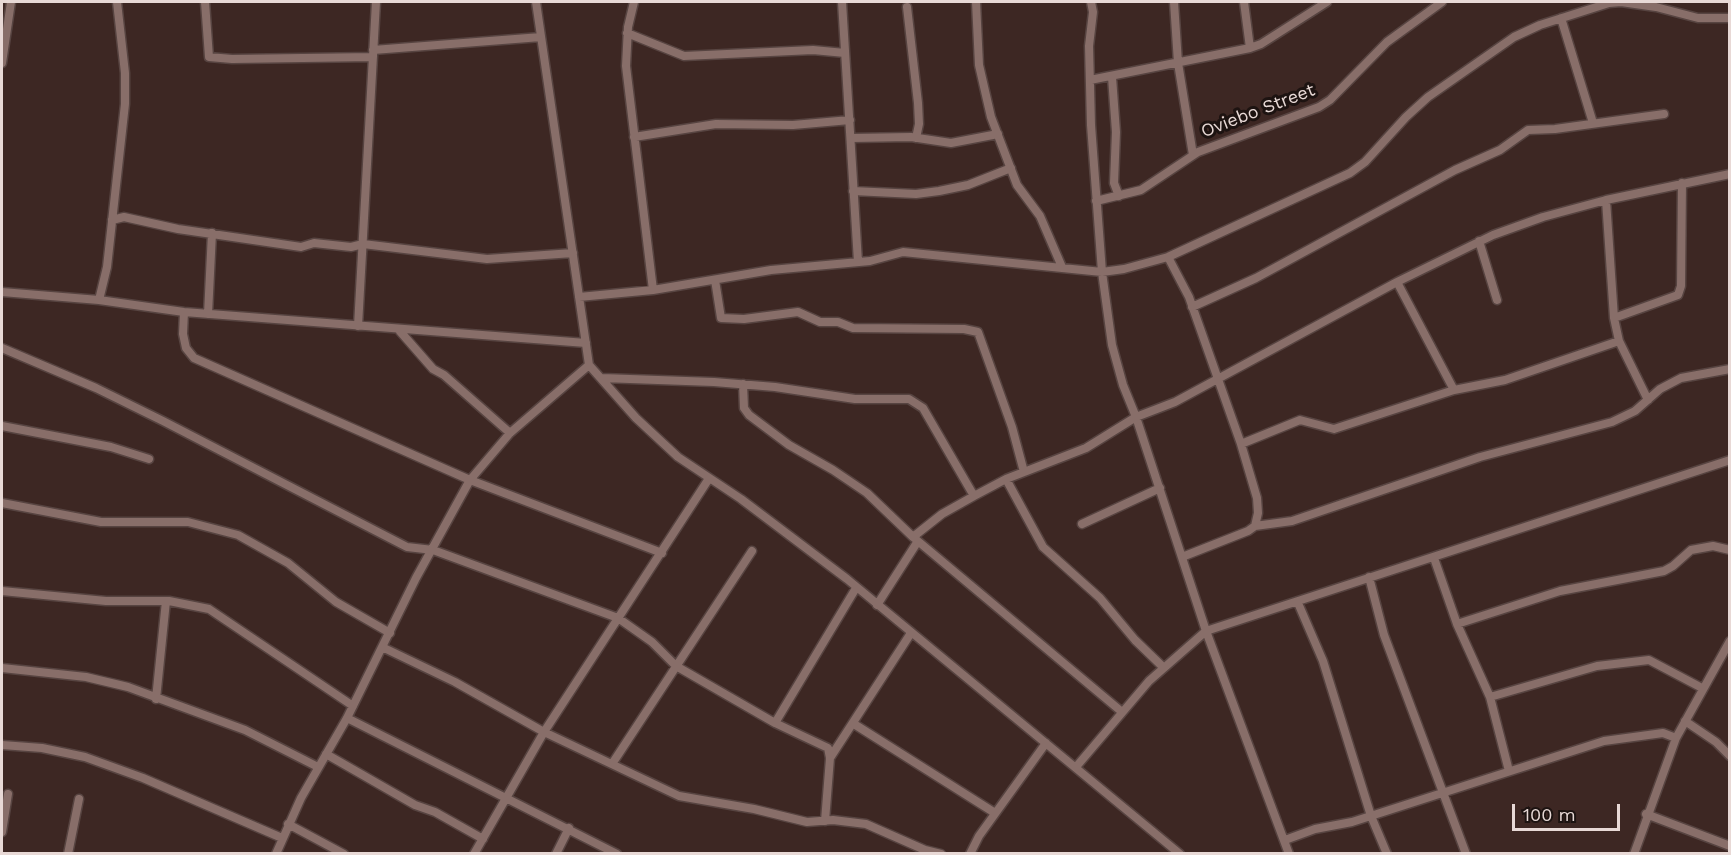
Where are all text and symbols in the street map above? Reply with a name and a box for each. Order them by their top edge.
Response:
street label: Oviebo Street [1198,79,1318,143]
scale bar [1515,792,1623,830]
text: 100 m [1523,804,1576,825]

